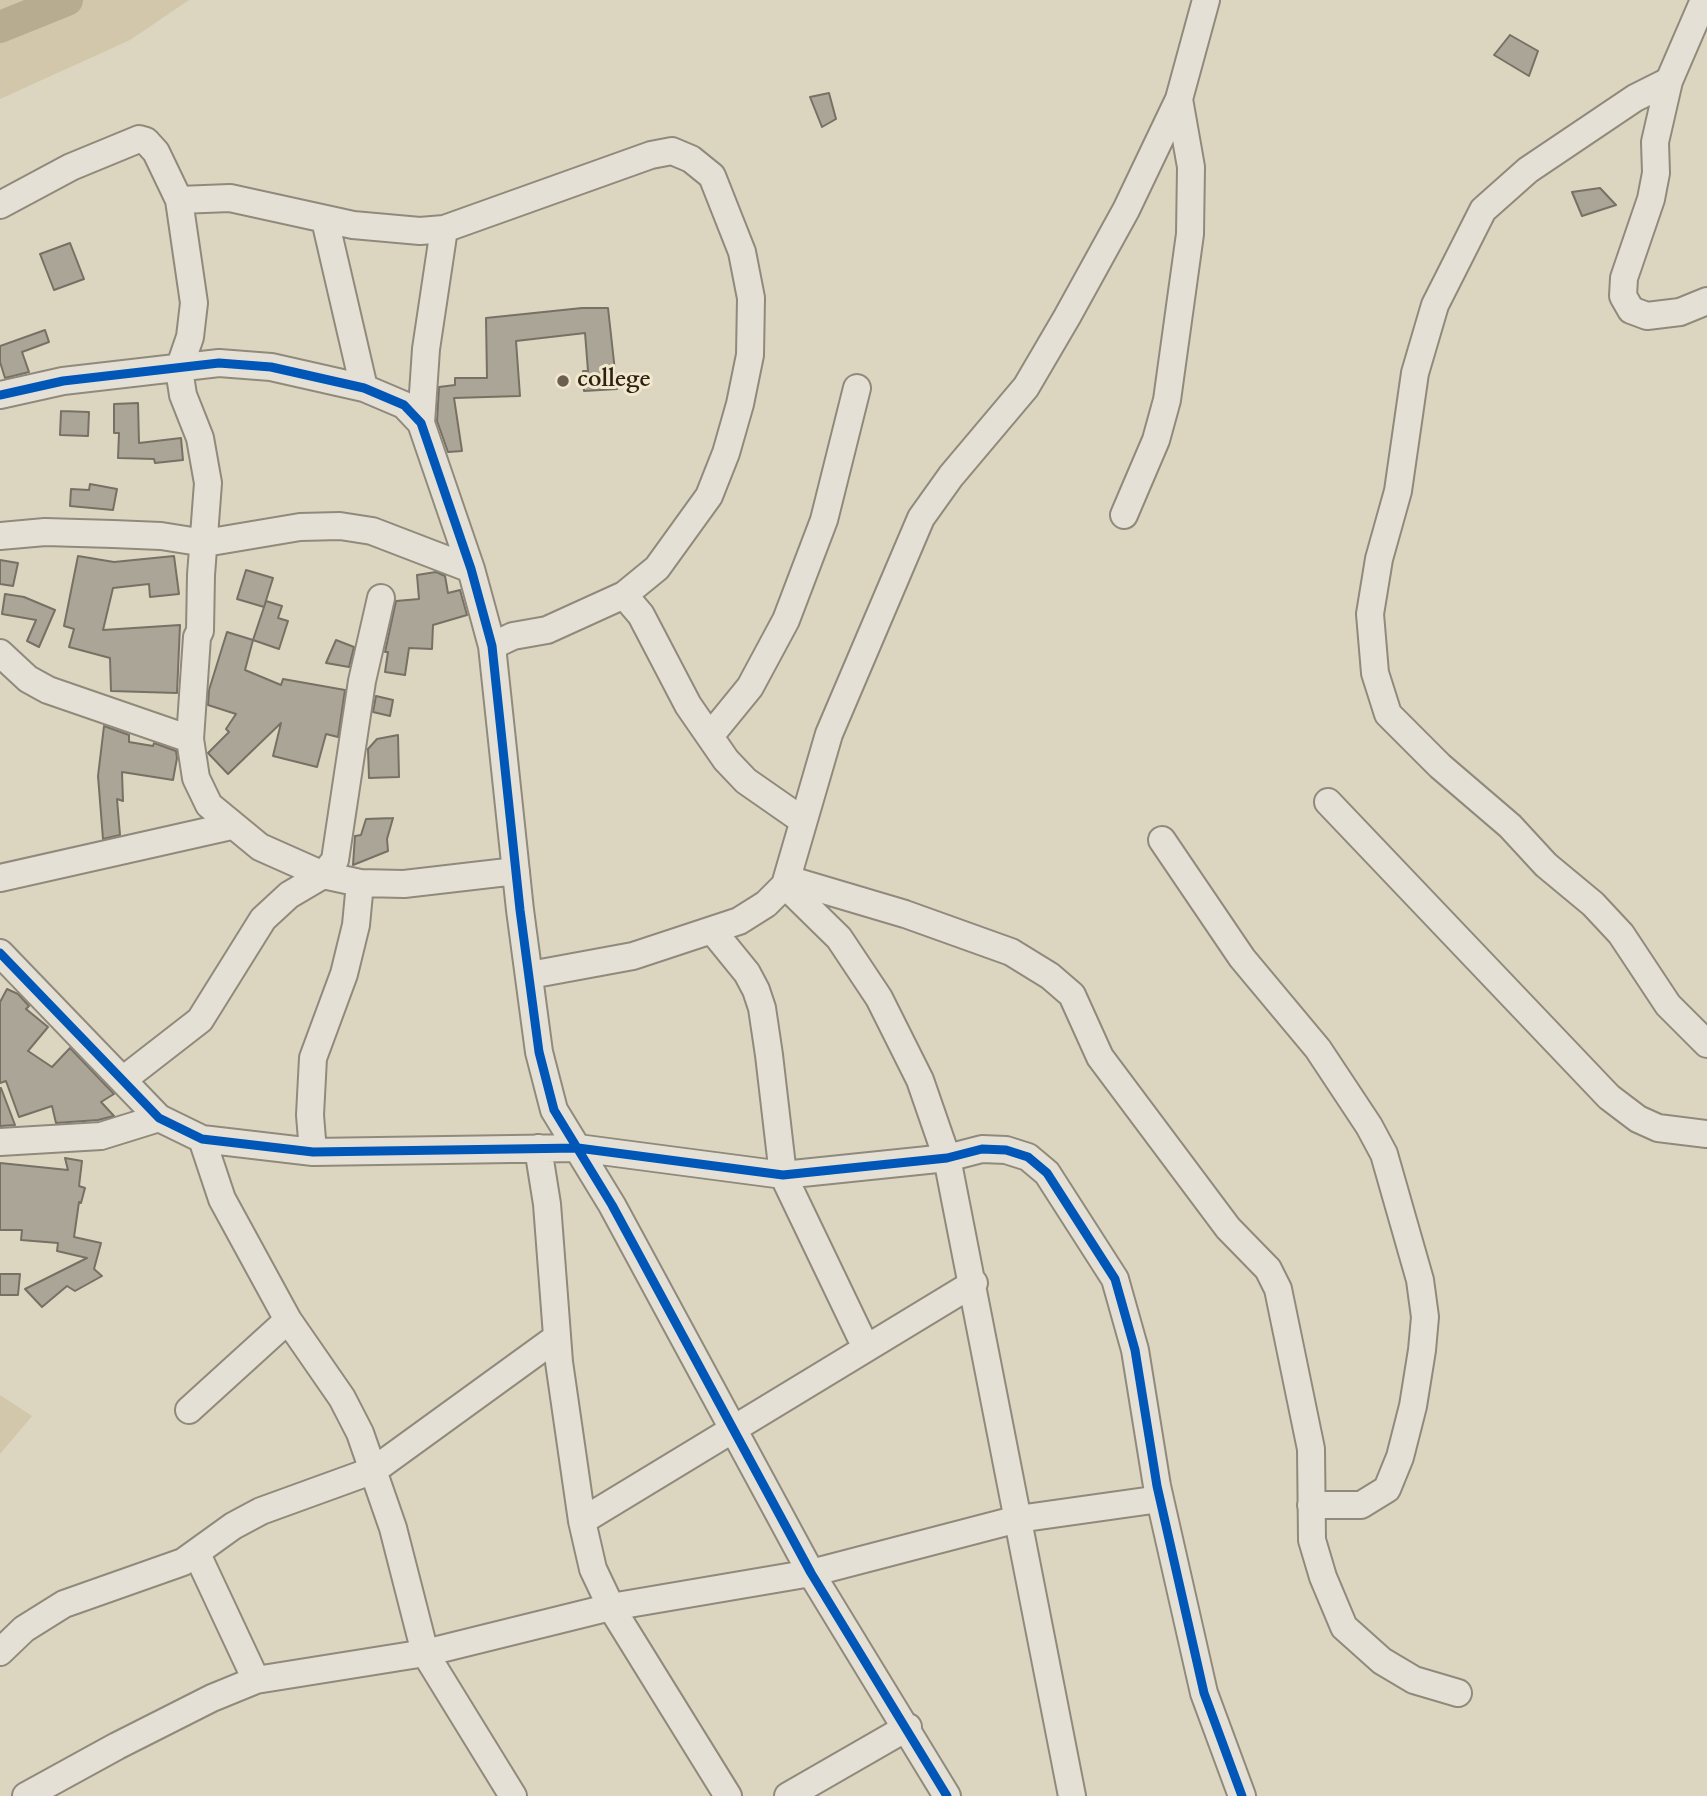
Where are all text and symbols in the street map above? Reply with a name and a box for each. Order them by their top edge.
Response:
place label: college [577,367,651,395]
marker: college [555,373,571,389]

